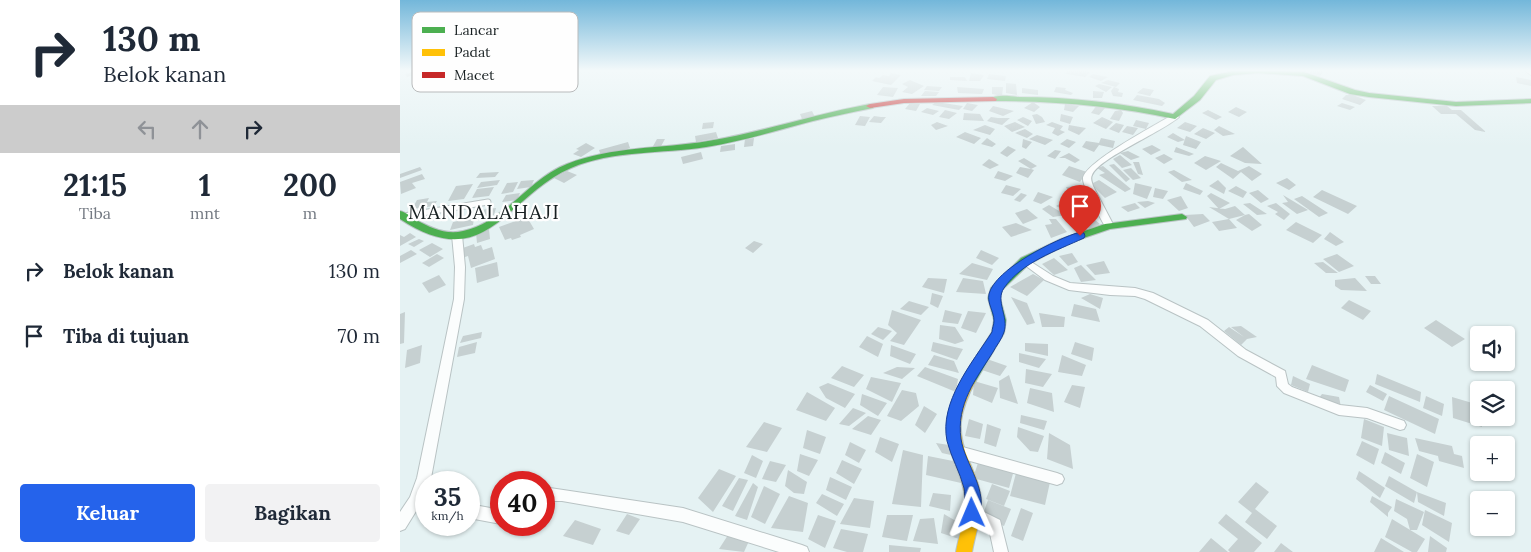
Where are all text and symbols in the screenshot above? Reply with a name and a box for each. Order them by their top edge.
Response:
legend [412,12,578,92]
text: 130 m [103,16,200,61]
icon: right [20,20,85,85]
text: Lancar [454,21,499,39]
text: Padat [454,43,491,61]
text: Belok kanan [103,60,226,88]
text: Macet [454,66,495,84]
icon: left [133,115,161,143]
icon: ahead [186,115,214,143]
icon: right [239,115,267,143]
text: 21:15 [63,166,127,204]
text: 1 [199,166,211,204]
text: 200 [283,166,337,204]
pin [1059,185,1101,236]
icon: arrive [1066,192,1094,220]
district label: MANDALAHAJI [408,199,560,224]
text: Tiba [79,203,111,223]
text: mnt [190,203,220,223]
text: m [303,203,317,223]
icon: right [20,257,48,285]
text: Belok kanan [63,259,174,283]
text: 130 m [329,259,380,283]
icon: arrive [20,322,48,350]
text: Tiba di tujuan [63,324,189,348]
text: 70 m [337,324,380,348]
map controls [1470,326,1515,536]
button: sound [1470,326,1515,371]
button: layers [1470,381,1515,426]
button: + [1470,436,1515,481]
speed limit sign: 40 [490,471,555,536]
text: 35 [434,481,461,513]
button: Keluar [20,484,195,542]
button: Bagikan [205,484,380,542]
position arrow [945,486,997,538]
button: − [1470,491,1515,536]
text: km/h [431,508,464,523]

